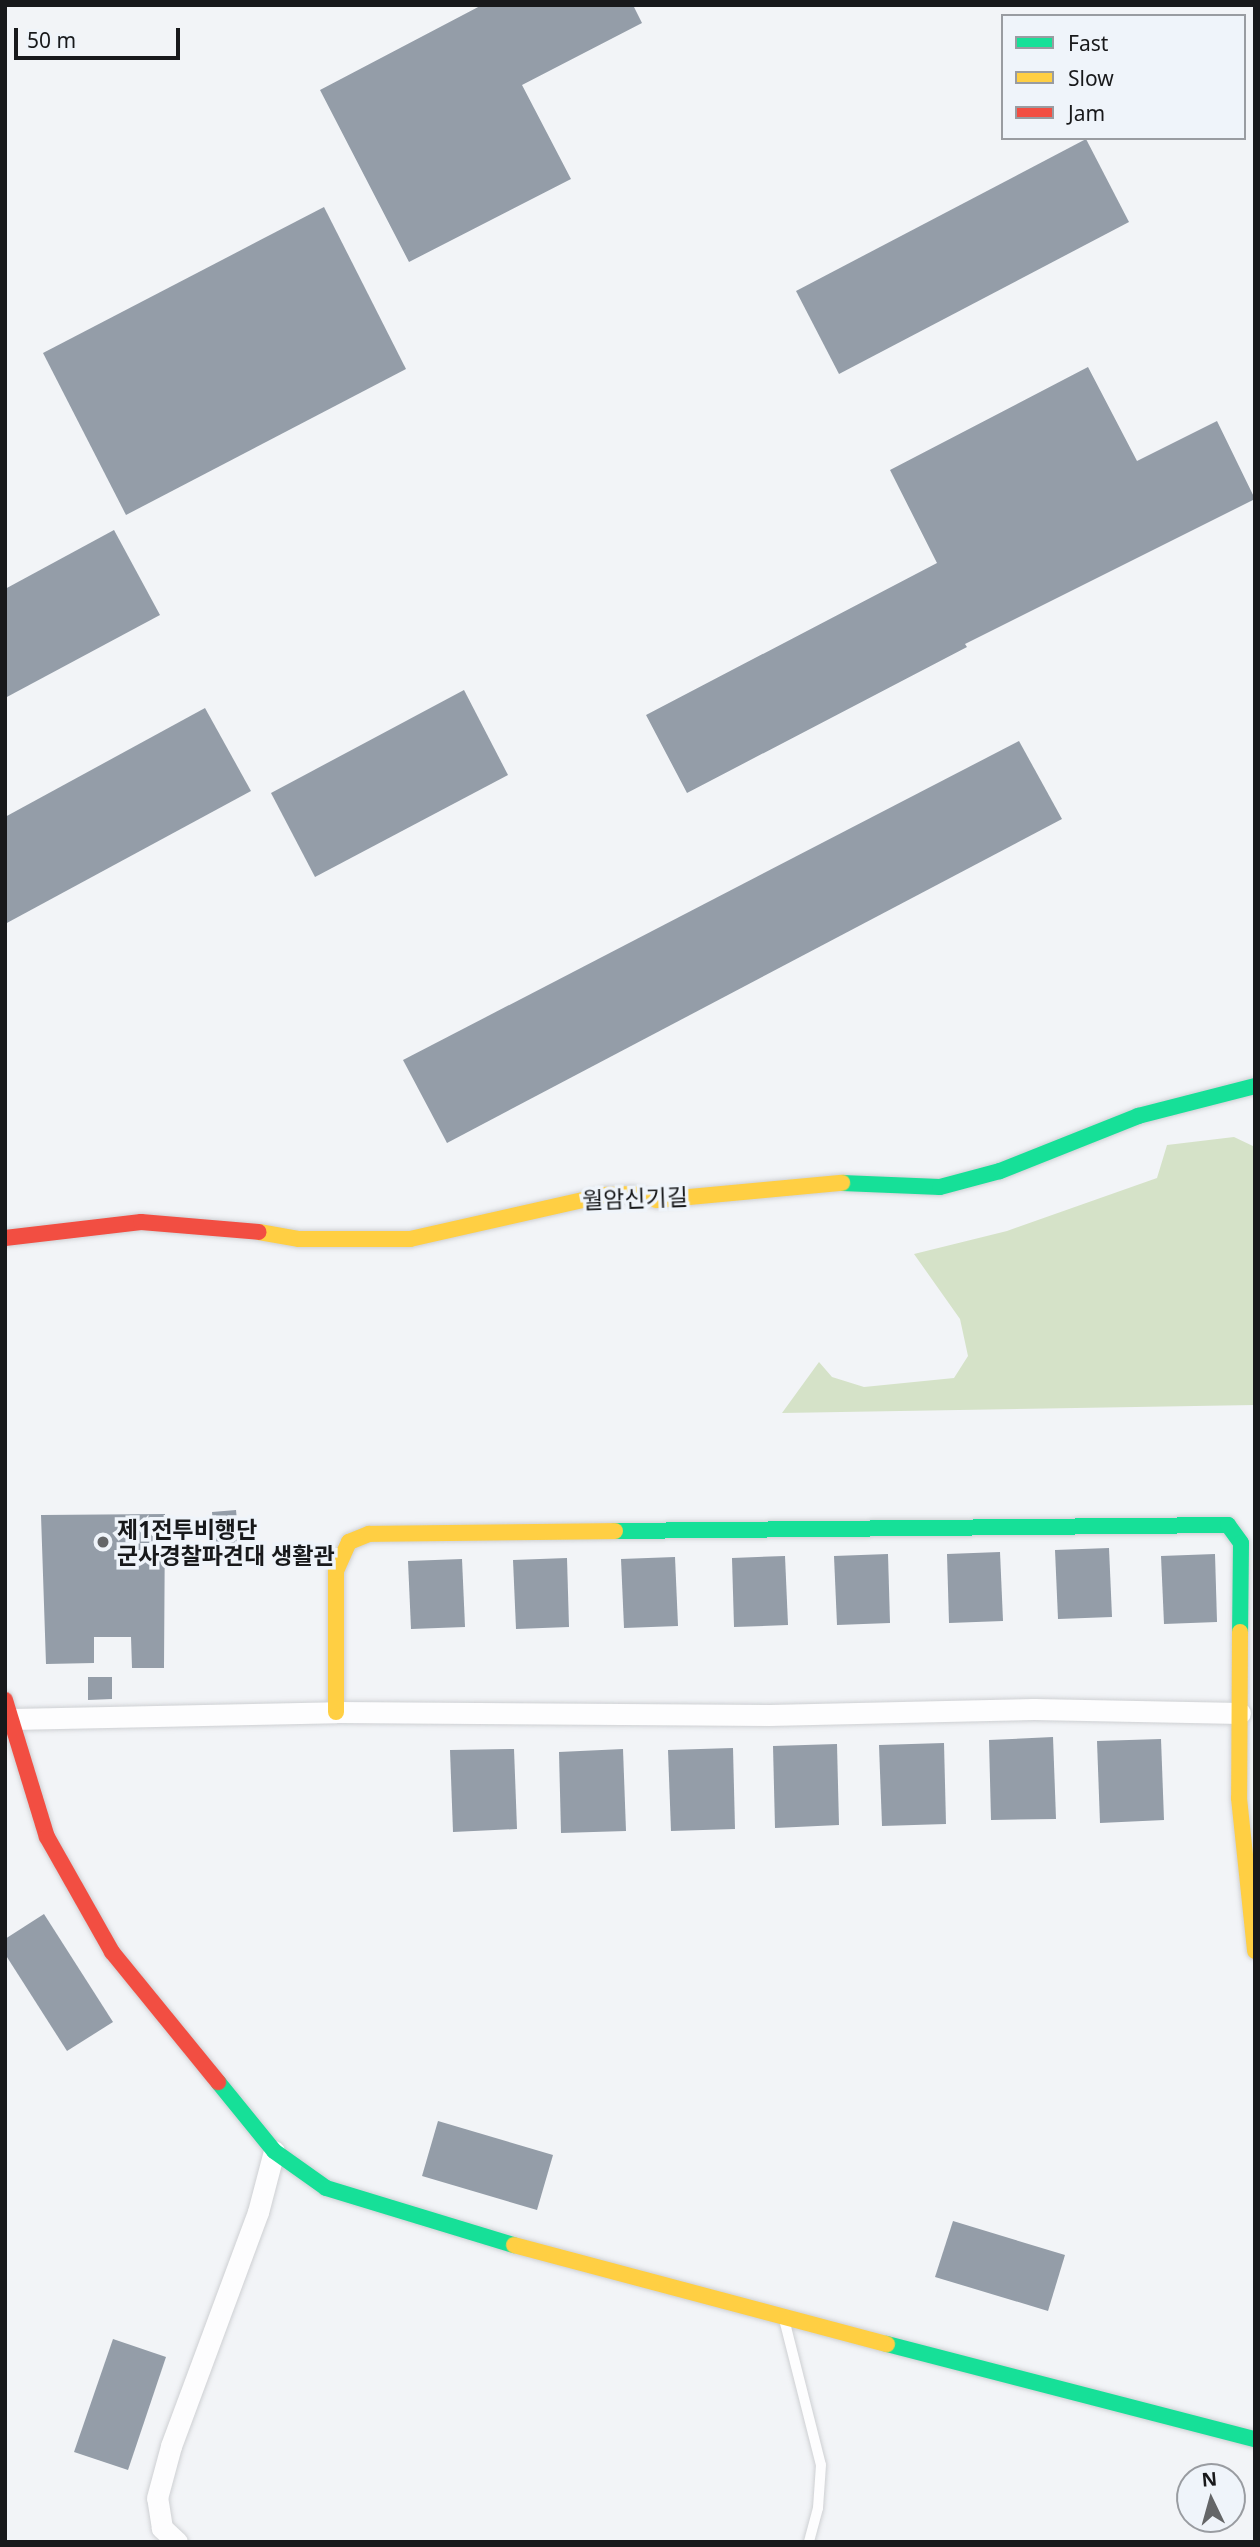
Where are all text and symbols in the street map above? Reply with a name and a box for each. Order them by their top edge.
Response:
scale bar [18,14,184,58]
legend [1001,14,1246,140]
text: 50 m [27,26,76,54]
text: Fast [1068,29,1108,57]
text: Slow [1068,64,1114,92]
text: Jam [1068,99,1105,127]
street label: 월암신기길 [582,1182,688,1214]
place label: 제1전투비행단 군사경찰파견대 생활관 [117,1515,335,1569]
marker: 제1전투비행단 군사경찰파견대 생활관 [95,1534,111,1550]
north arrow [1176,2463,1246,2533]
text: N [1201,2465,1218,2493]

